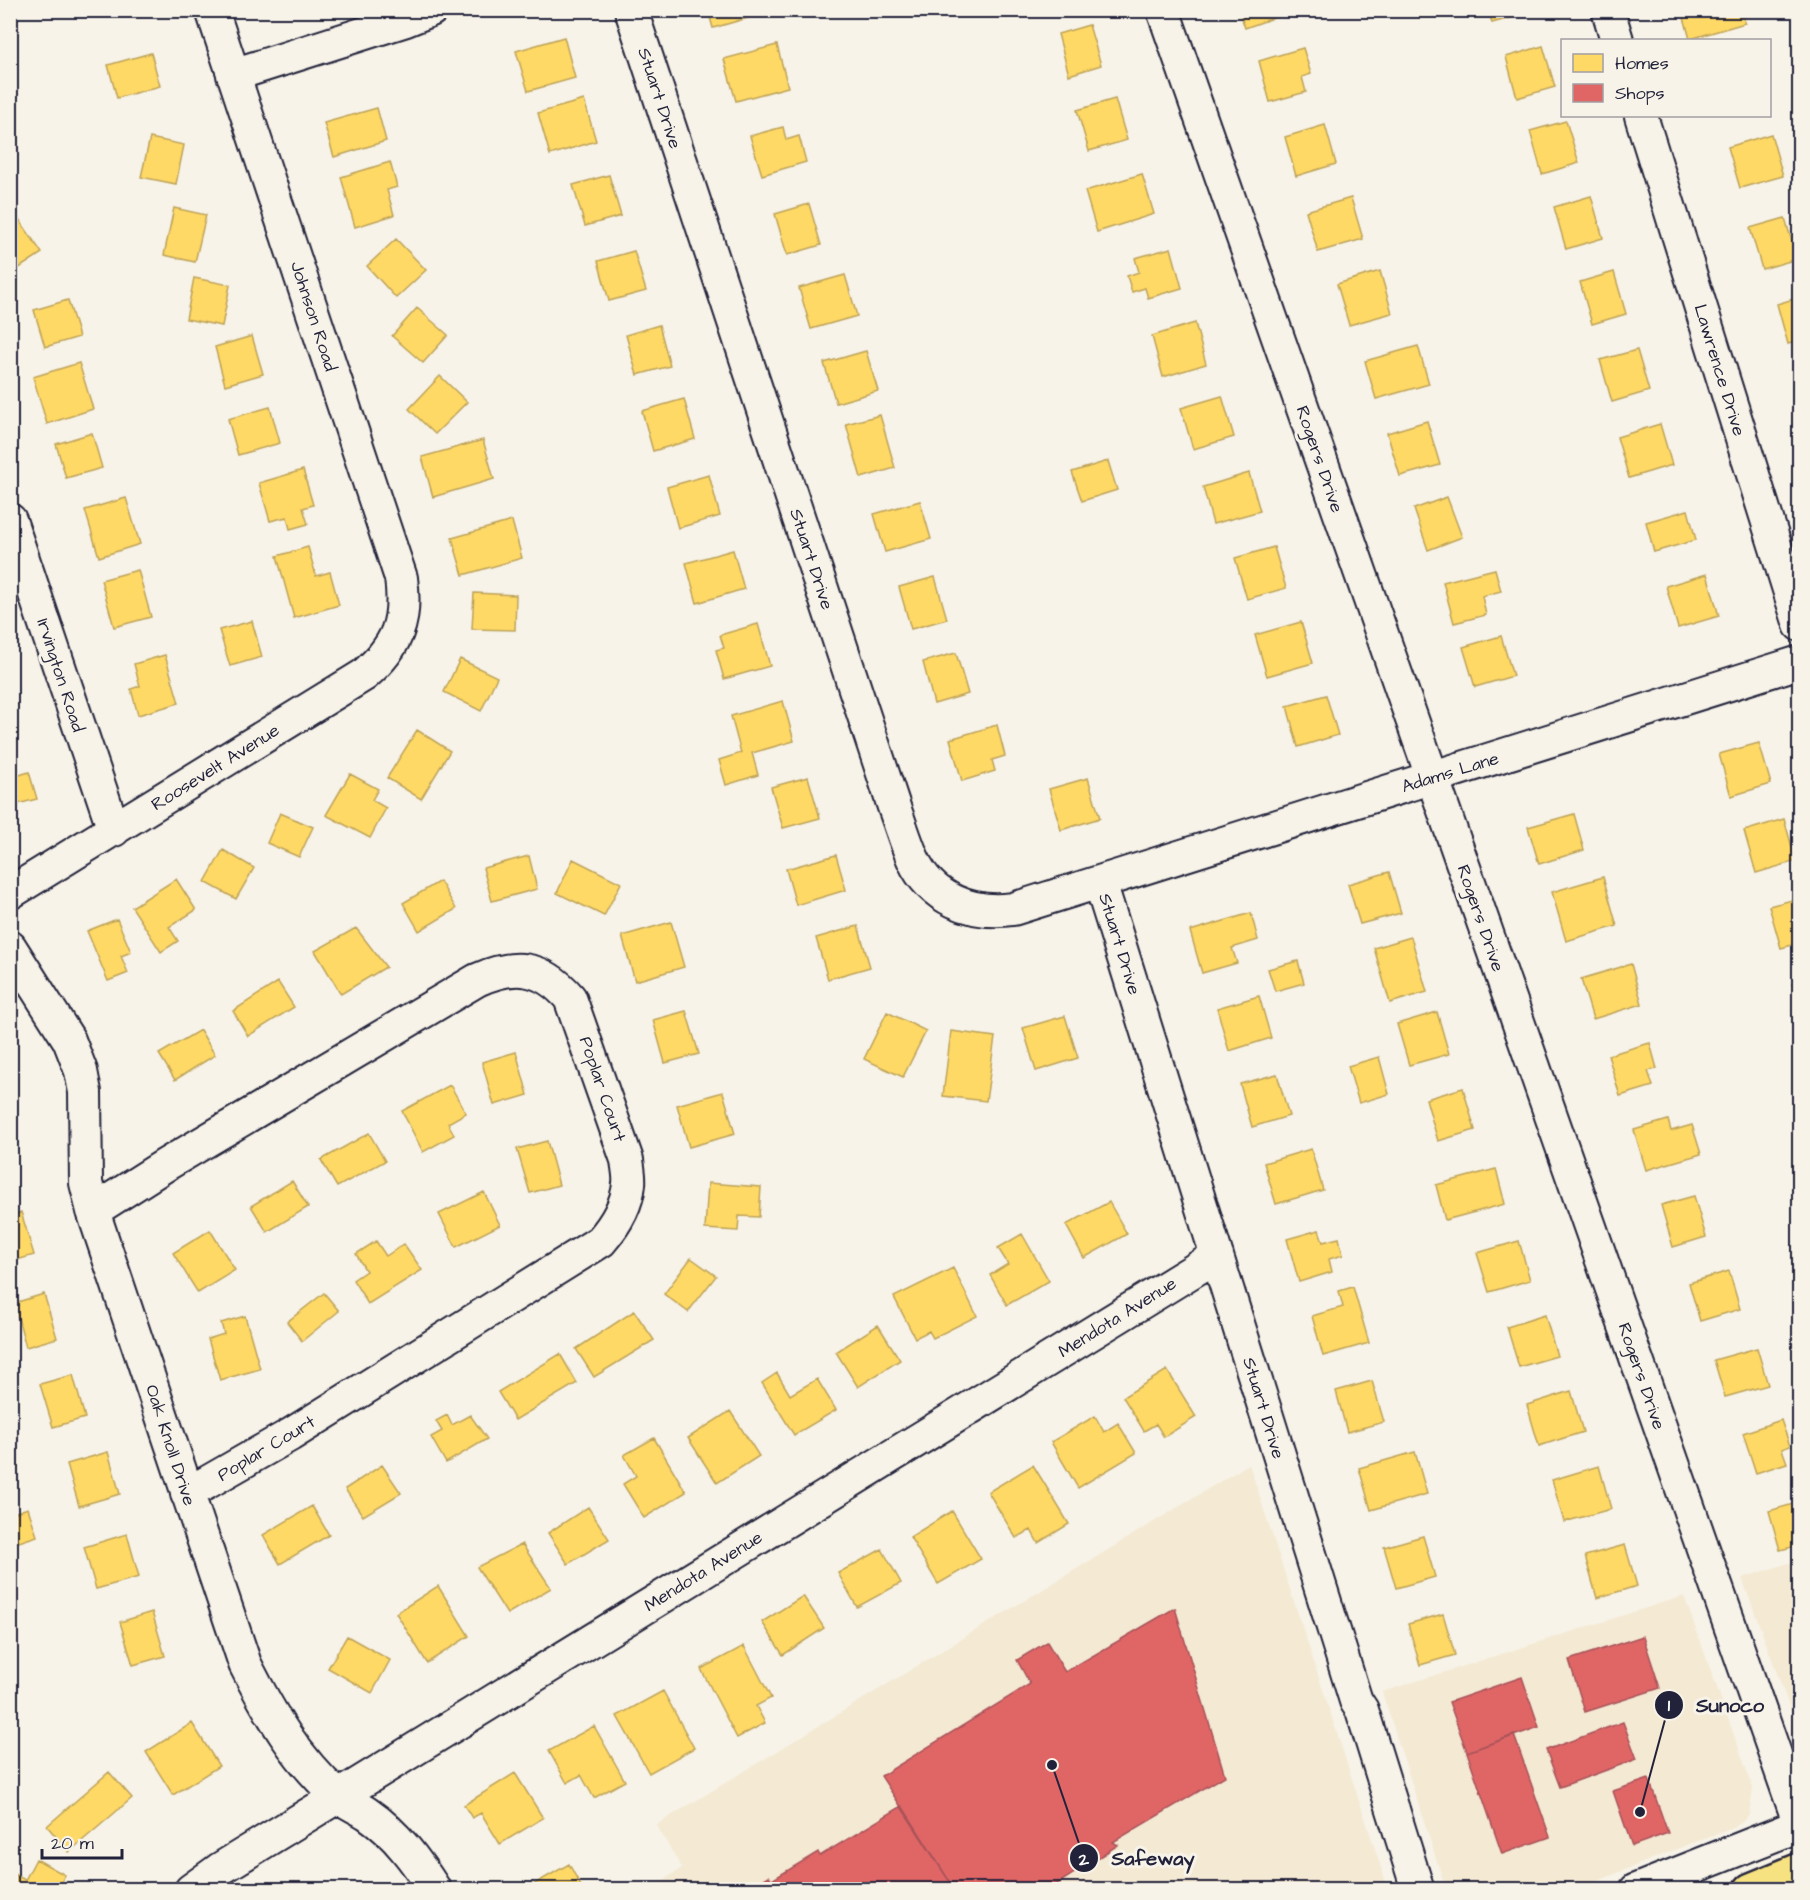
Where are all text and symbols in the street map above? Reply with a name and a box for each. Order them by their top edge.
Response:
legend [1561,39,1771,117]
street label: Stuart Drive [631,44,688,152]
text: Homes [1615,51,1669,76]
text: Shops [1615,81,1665,106]
street label: Johnson Road [284,258,343,374]
street label: Lawrence Drive [1688,301,1752,439]
street label: Rogers Drive [1289,402,1350,517]
street label: Stuart Drive [783,505,840,613]
street label: Irvington Road [29,615,91,735]
street label: Roosevelt Avenue [146,718,284,817]
street label: Adams Lane [1398,746,1502,799]
street label: Rogers Drive [1450,861,1511,976]
street label: Stuart Drive [1092,890,1147,998]
street label: Poplar Court [573,1033,632,1146]
street label: Mendota Avenue [1053,1271,1181,1364]
street label: Rogers Drive [1611,1319,1672,1434]
street label: Stuart Drive [1236,1354,1291,1462]
street label: Oak Knoll Drive [139,1381,202,1509]
street label: Poplar Court [213,1409,320,1487]
street label: Mendota Avenue [639,1525,767,1618]
callout: Sunoco [1654,1686,1776,1724]
text: Sunoco [1695,1692,1765,1720]
text: 1 [1668,1693,1671,1718]
scale bar [42,1822,122,1860]
text: 20 m [51,1831,94,1856]
callout: Safeway [1069,1839,1206,1877]
text: Safeway [1110,1845,1195,1874]
text: 2 [1078,1847,1090,1872]

